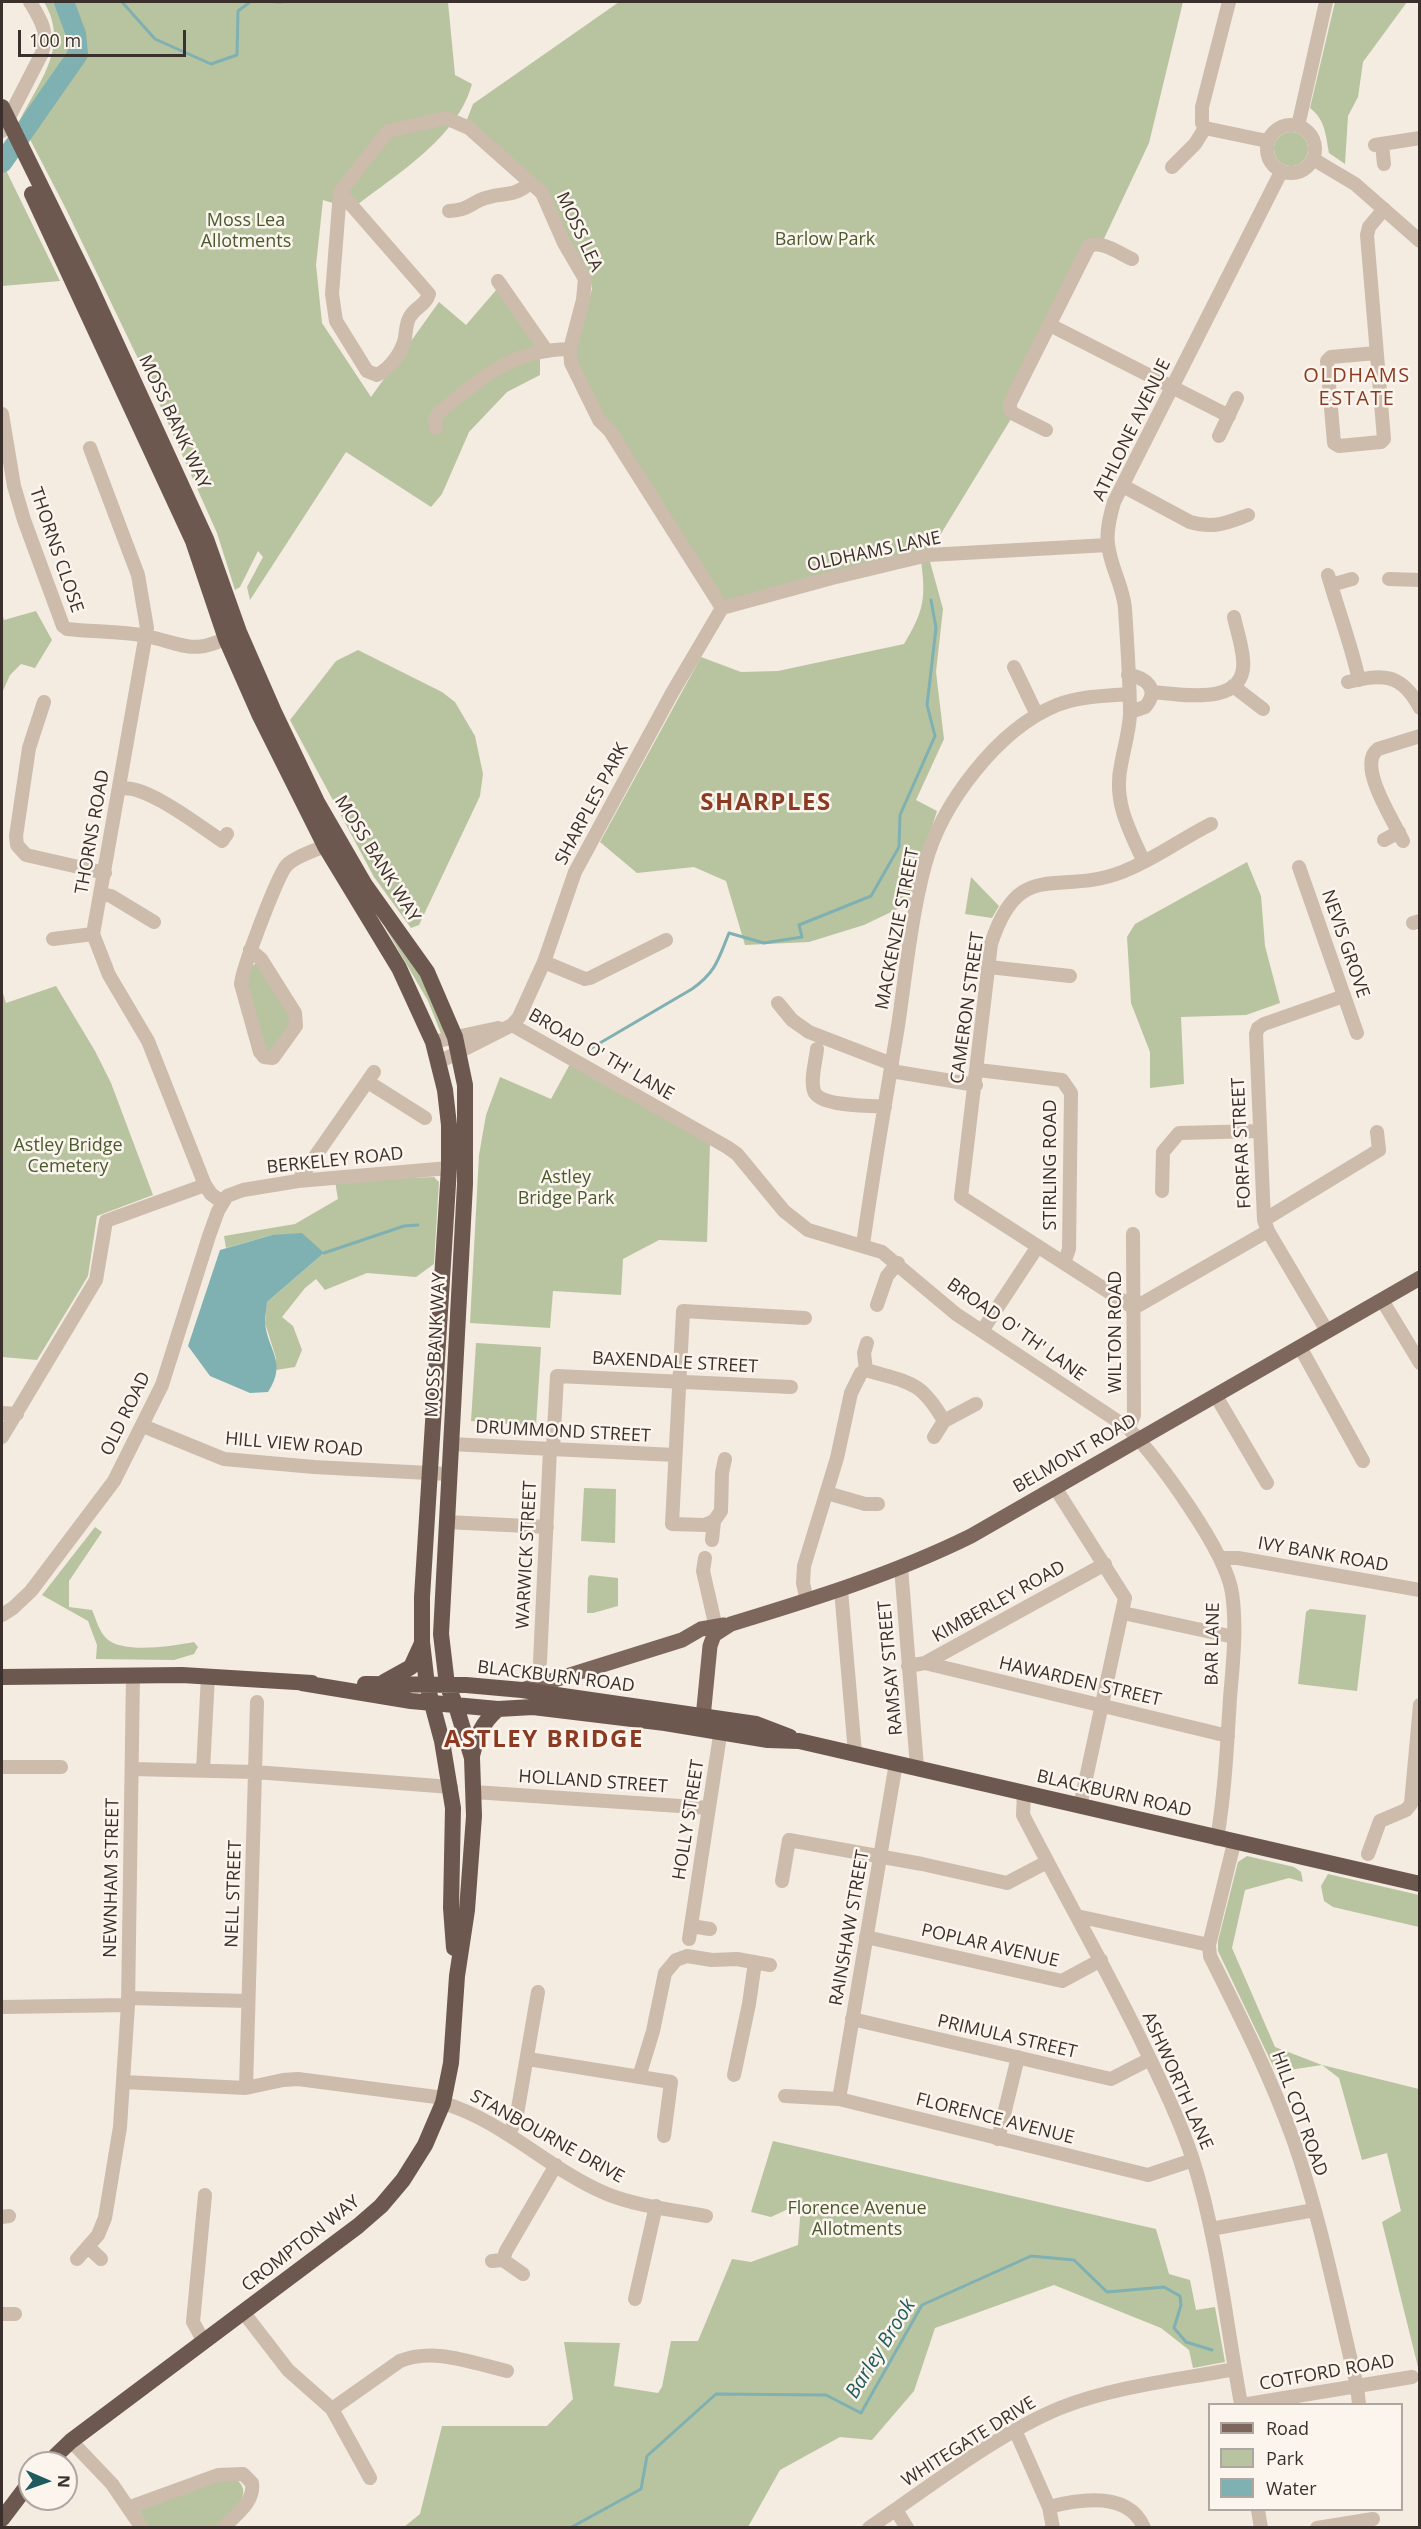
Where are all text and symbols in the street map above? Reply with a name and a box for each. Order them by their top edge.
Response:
scale bar [21,18,189,56]
text: 100 m [29,28,81,52]
street label: MOSS LEA [551,189,607,275]
park label: Moss Lea Allotments [201,210,291,252]
park label: Barlow Park [775,229,875,251]
street label: MOSS BANK WAY [134,352,214,492]
street label: ATHLONE AVENUE [1088,356,1176,504]
district label: OLDHAMS ESTATE [1303,364,1411,411]
street label: THORNS CLOSE [24,485,88,615]
street label: OLDHAMS LANE [805,527,943,577]
street label: SHARPLES PARK [551,739,633,869]
street label: THORNS ROAD [71,768,115,896]
district label: SHARPLES [700,789,832,817]
street label: MOSS BANK WAY [329,792,425,926]
street label: MACKENZIE STREET [872,846,924,1012]
street label: NEVIS GROVE [1316,887,1374,1001]
street label: CAMERON STREET [947,931,989,1085]
street label: BROAD O' TH' LANE [524,1004,678,1106]
street label: FORFAR STREET [1228,1077,1256,1209]
street label: STIRLING ROAD [1040,1099,1062,1231]
park label: Astley Bridge Cemetery [13,1135,123,1178]
street label: BERKELEY ROAD [266,1143,404,1179]
park label: Astley Bridge Park [518,1167,614,1210]
street label: WILTON ROAD [1105,1271,1127,1393]
street label: MOSS BANK WAY [421,1272,451,1418]
street label: BROAD O' TH' LANE [942,1274,1090,1386]
street label: BAXENDALE STREET [591,1348,759,1378]
street label: OLD ROAD [96,1369,156,1459]
street label: BELMONT ROAD [1009,1410,1141,1498]
street label: DRUMMOND STREET [475,1417,651,1447]
street label: HILL VIEW ROAD [224,1428,364,1462]
street label: WARWICK STREET [512,1480,542,1630]
street label: IVY BANK ROAD [1256,1533,1390,1577]
street label: KIMBERLEY ROAD [929,1557,1069,1647]
street label: RAMSAY STREET [874,1600,908,1736]
street label: BAR LANE [1201,1602,1225,1686]
street label: HAWARDEN STREET [997,1653,1163,1711]
street label: BLACKBURN ROAD [476,1657,636,1697]
district label: ASTLEY BRIDGE [444,1726,644,1754]
street label: HOLLY STREET [669,1758,709,1882]
street label: HOLLAND STREET [518,1766,668,1798]
street label: BLACKBURN ROAD [1034,1766,1194,1822]
street label: NEWNHAM STREET [100,1798,124,1958]
street label: NELL STREET [221,1840,247,1948]
street label: RAINSHAW STREET [826,1848,874,2008]
street label: POPLAR AVENUE [919,1920,1061,1972]
street label: ASHWORTH LANE [1137,2009,1217,2153]
street label: PRIMULA STREET [935,2010,1079,2064]
street label: HILL COT ROAD [1266,2049,1332,2179]
street label: STANBOURNE DRIVE [466,2086,628,2188]
street label: FLORENCE AVENUE [914,2089,1076,2149]
street label: CROMPTON WAY [238,2191,364,2297]
park label: Florence Avenue Allotments [787,2198,927,2240]
water label: Barley Brook [841,2295,921,2403]
street label: COTFORD ROAD [1258,2350,1396,2396]
street label: WHITEGATE DRIVE [898,2392,1040,2492]
legend [1208,2403,1403,2511]
text: Road [1266,2416,1309,2440]
text: Park [1266,2446,1304,2470]
north arrow [18,2451,78,2511]
text: N [53,2475,75,2488]
text: Water [1266,2476,1317,2500]

